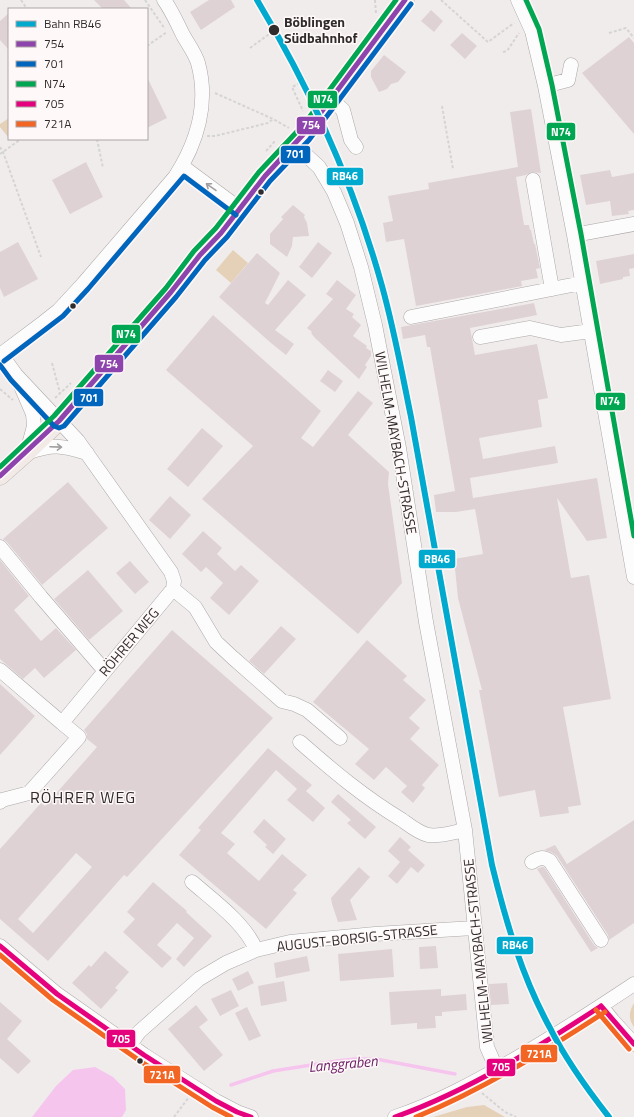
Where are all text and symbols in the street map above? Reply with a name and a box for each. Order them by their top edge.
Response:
legend [8,8,148,140]
place label: Böblingen Südbahnhof [284,11,358,48]
text: Bahn RB46 [44,14,101,33]
marker: Böblingen Südbahnhof [267,23,281,37]
text: 754 [44,34,64,53]
text: 701 [44,54,64,73]
text: N74 [44,74,66,93]
line badge: N74 [307,90,338,109]
text: N74 [313,91,333,107]
text: 705 [44,94,64,113]
text: 721A [44,114,71,133]
line badge: 754 [296,116,326,135]
text: 754 [302,117,320,133]
line badge: N74 [546,122,576,141]
text: N74 [551,124,571,140]
line badge: 701 [280,145,311,164]
text: 701 [286,146,304,162]
line badge: RB46 [326,167,364,186]
text: RB46 [332,168,358,184]
one-way arrow [206,183,217,191]
unlabelled marker [256,187,266,197]
unlabelled marker [68,301,78,311]
line badge: N74 [111,324,141,344]
text: N74 [116,326,136,342]
street label: WILHELM-MAYBACH-STRASSE [370,350,423,536]
line badge: 754 [94,354,124,373]
text: 754 [100,356,118,372]
line badge: 701 [73,388,104,407]
text: 701 [80,390,98,406]
line badge: N74 [595,392,626,411]
text: N74 [600,393,620,409]
one-way arrow [49,443,62,451]
line badge: RB46 [418,549,456,569]
text: RB46 [424,551,450,567]
street label: RÖHRER WEG [94,603,164,681]
district label: RÖHRER WEG [30,785,136,809]
street label: WILHELM-MAYBACH-STRASSE [457,857,498,1044]
street label: AUGUST-BORSIG-STRASSE [275,919,439,956]
line badge: RB46 [496,936,534,955]
text: RB46 [502,937,528,953]
line badge: 705 [106,1029,136,1048]
text: 705 [112,1031,130,1047]
line badge: 721A [520,1044,558,1063]
text: 721A [526,1046,552,1062]
water label: Langgraben [307,1049,379,1078]
unlabelled marker [135,1056,145,1066]
line badge: 705 [486,1058,516,1077]
text: 705 [492,1059,510,1075]
line badge: 721A [143,1065,181,1084]
text: 721A [149,1067,175,1083]

